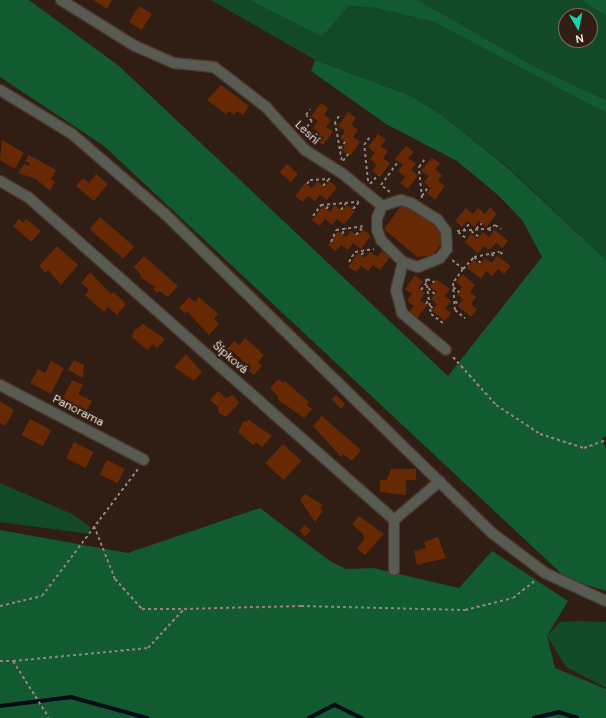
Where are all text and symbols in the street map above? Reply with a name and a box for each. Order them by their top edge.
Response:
north arrow [558,8,598,48]
text: N [575,31,585,46]
street label: Lesní [292,118,322,148]
street label: Šípková [209,339,251,377]
street label: Panorama [50,392,106,430]

